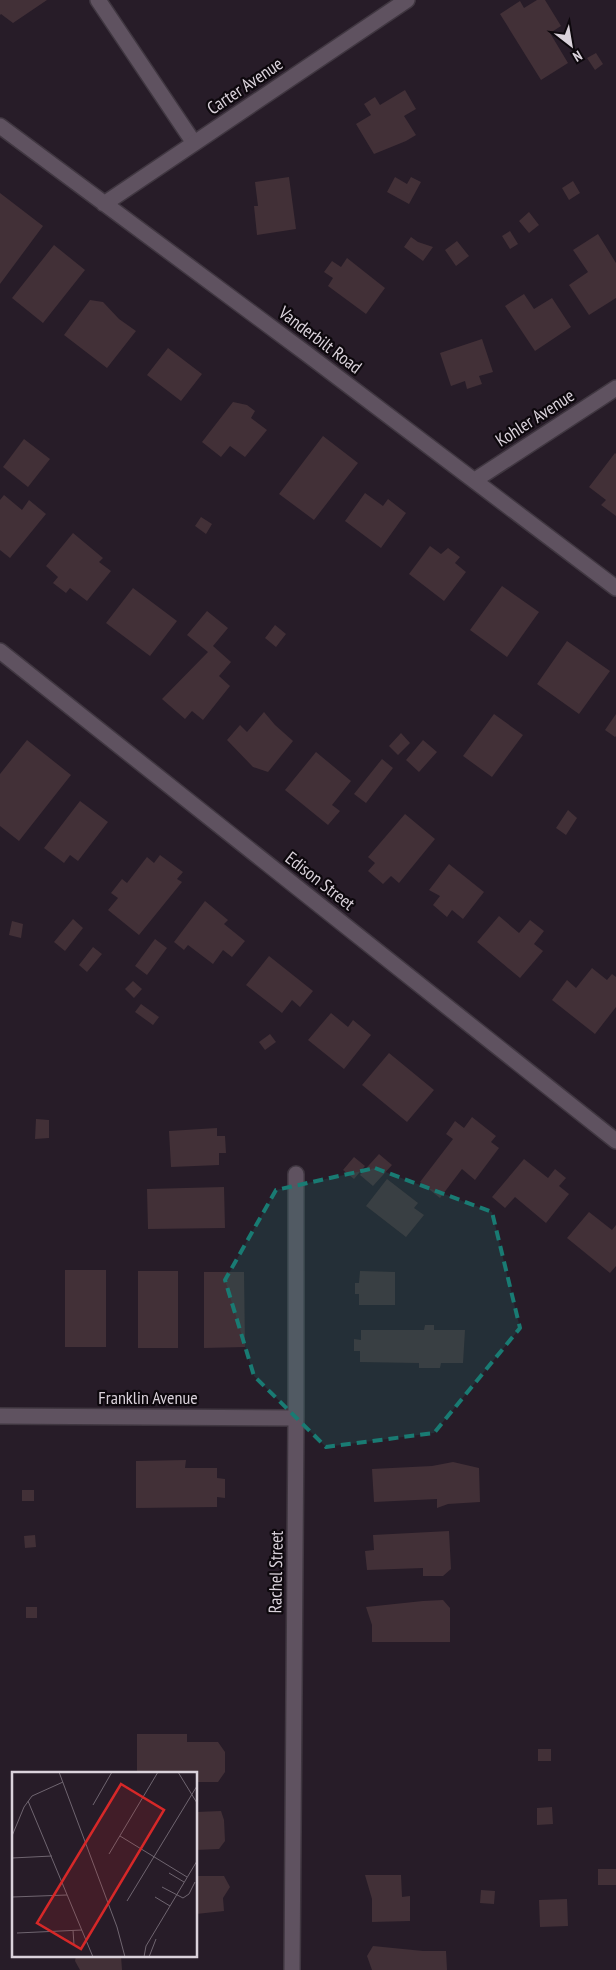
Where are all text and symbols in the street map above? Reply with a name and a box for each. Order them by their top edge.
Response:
north arrow [546,20,596,70]
text: N [570,46,586,66]
street label: Carter Avenue [202,52,287,119]
street label: Vanderbilt Road [273,300,366,378]
street label: Kohler Avenue [491,384,578,452]
street label: Edison Street [281,846,360,915]
street label: Franklin Avenue [98,1386,198,1409]
street label: Rachel Street [263,1530,288,1614]
inset map [12,1772,198,1958]

